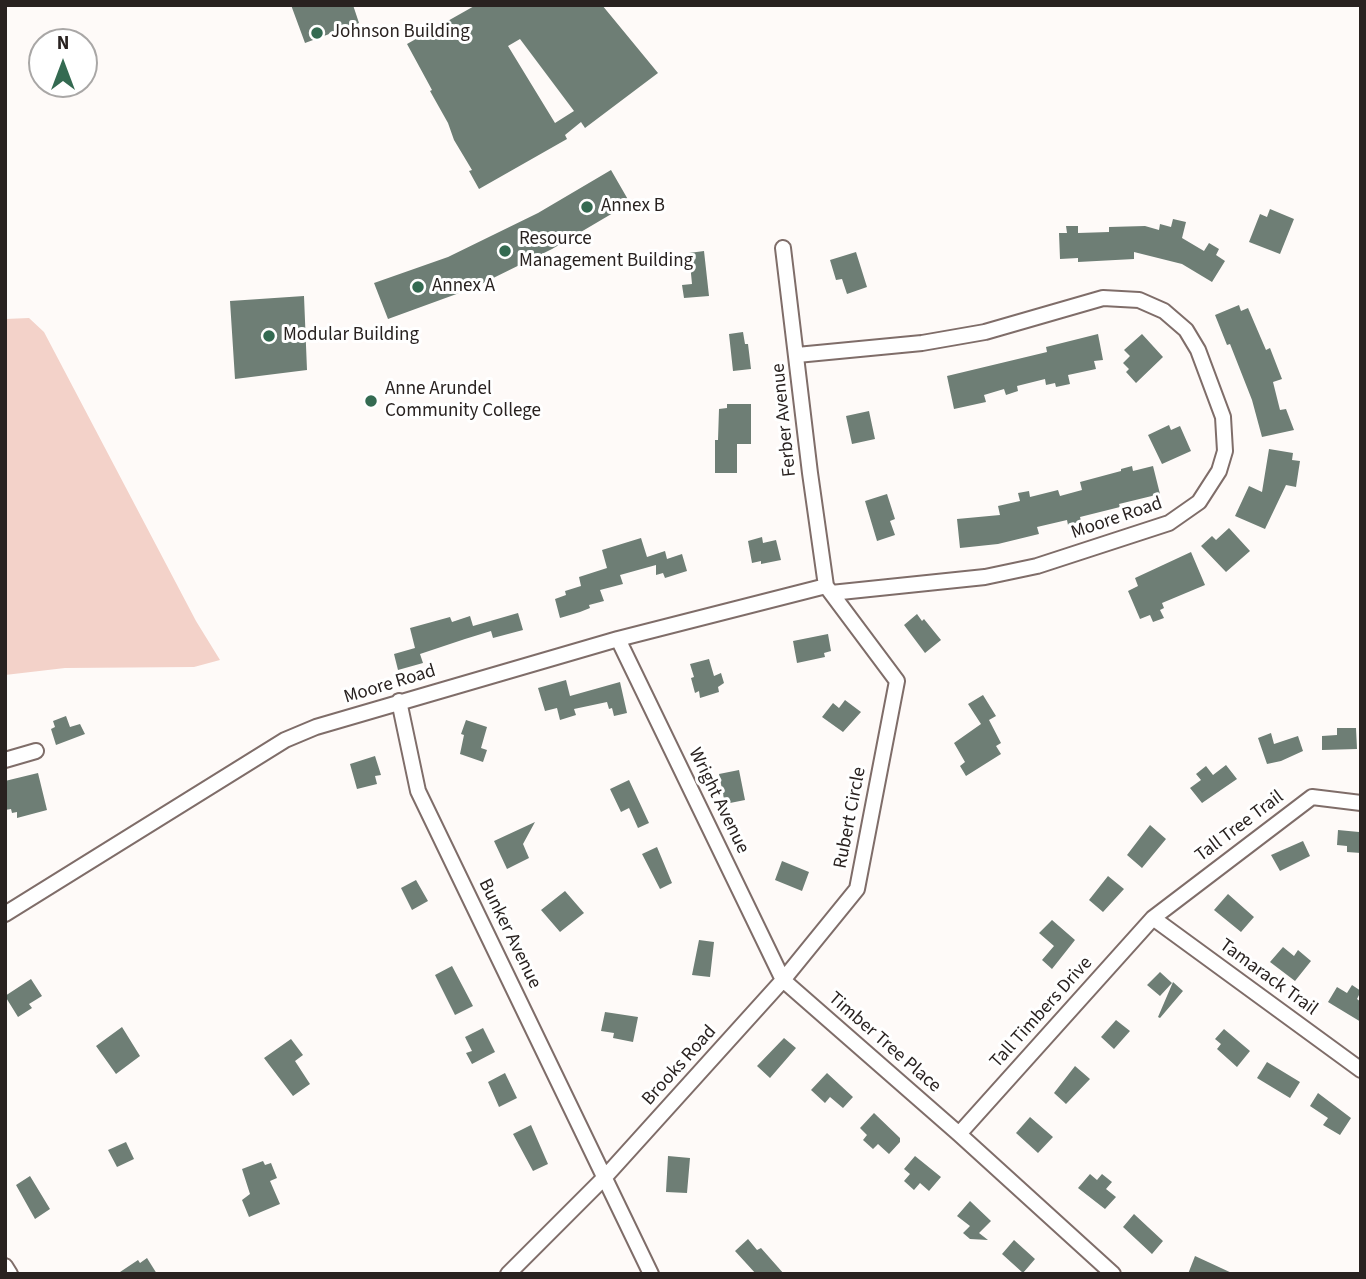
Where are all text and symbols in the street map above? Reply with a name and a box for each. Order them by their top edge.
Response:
place label: Johnson Building [331,22,470,44]
marker: Johnson Building [309,25,325,41]
north arrow [28,28,98,98]
text: N [57,30,69,57]
place label: Annex B [601,196,665,218]
marker: Annex B [579,199,595,215]
place label: Resource Management Building [519,229,693,273]
marker: Resource Management Building [497,243,513,259]
place label: Annex A [432,276,495,298]
marker: Annex A [410,279,426,295]
place label: Modular Building [283,325,419,347]
marker: Modular Building [261,328,277,344]
street label: Ferber Avenue [768,362,802,478]
place label: Anne Arundel Community College [385,379,541,423]
marker: Anne Arundel Community College [363,393,379,409]
street label: Moore Road [1068,493,1166,545]
street label: Moore Road [341,660,439,710]
street label: Wright Avenue [683,744,753,858]
street label: Rubert Circle [830,765,872,871]
street label: Tall Tree Trail [1191,786,1289,868]
street label: Bunker Avenue [473,875,545,993]
street label: Tamarack Trail [1214,935,1322,1021]
street label: Tall Timbers Drive [986,953,1098,1073]
street label: Timber Tree Place [823,988,945,1098]
street label: Brooks Road [638,1021,722,1111]

